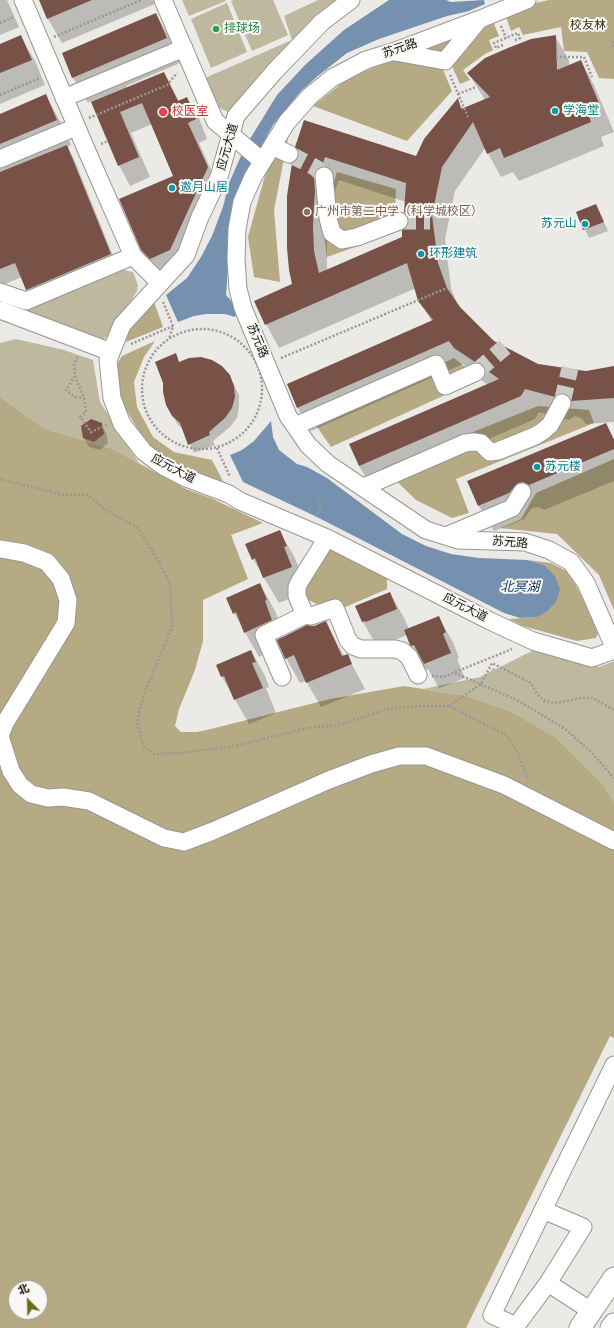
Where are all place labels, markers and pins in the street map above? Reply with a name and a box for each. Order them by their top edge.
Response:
place label: 排球场 [224,22,260,36]
marker: 排球场 [211,24,221,34]
place label: 学海堂 [563,104,599,118]
place label: 校医室 [172,105,208,119]
marker: 校医室 [157,106,169,118]
marker: 学海堂 [550,106,560,116]
place label: 邀月山居 [180,181,228,195]
marker: 邀月山居 [167,183,177,193]
place label: 广州市第二中学（科学城校区） [315,205,483,219]
marker: 广州市第二中学（科学城校区） [302,207,312,217]
place label: 苏元山 [541,217,577,231]
marker: 苏元山 [580,219,590,229]
place label: 环形建筑 [429,247,477,261]
marker: 环形建筑 [416,249,426,259]
place label: 苏元楼 [545,460,581,474]
marker: 苏元楼 [532,462,542,472]

